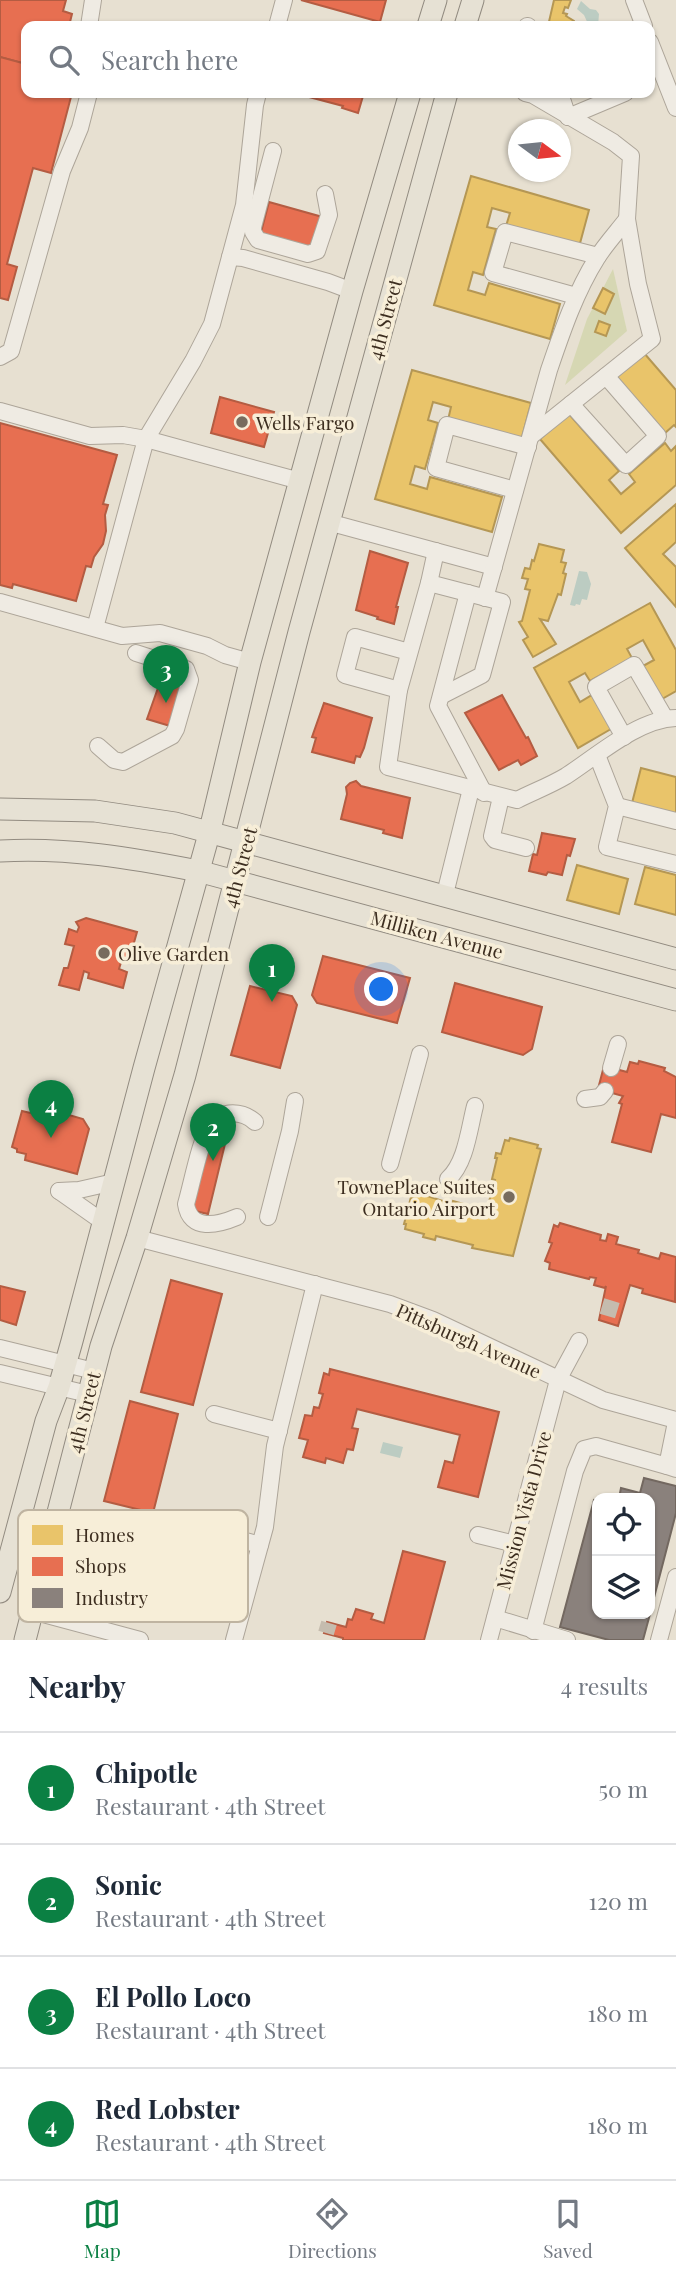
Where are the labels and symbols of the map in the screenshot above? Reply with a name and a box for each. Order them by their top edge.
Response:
north arrow [508,119,571,182]
street label: 4th Street [361,275,407,362]
place label: Wells Fargo [255,409,354,435]
marker: Wells Fargo [234,414,250,430]
pin: 3 [143,645,189,703]
street label: 4th Street [216,823,262,910]
street label: Milliken Avenue [368,904,506,964]
place label: Olive Garden [118,940,230,966]
pin: 1 [249,944,295,1002]
marker: Olive Garden [96,945,112,961]
your location [364,972,398,1006]
pin: 4 [28,1080,74,1138]
pin: 2 [190,1103,236,1161]
place label: TownePlace Suites Ontario Airport [337,1173,495,1221]
marker: TownePlace Suites Ontario Airport [501,1189,517,1205]
street label: Pittsburgh Avenue [392,1296,546,1384]
street label: 4th Street [60,1368,106,1455]
street label: Mission Vista Drive [489,1428,557,1592]
legend [18,1510,248,1622]
text: Homes [75,1521,134,1547]
text: Shops [75,1552,126,1578]
text: Industry [75,1584,149,1610]

